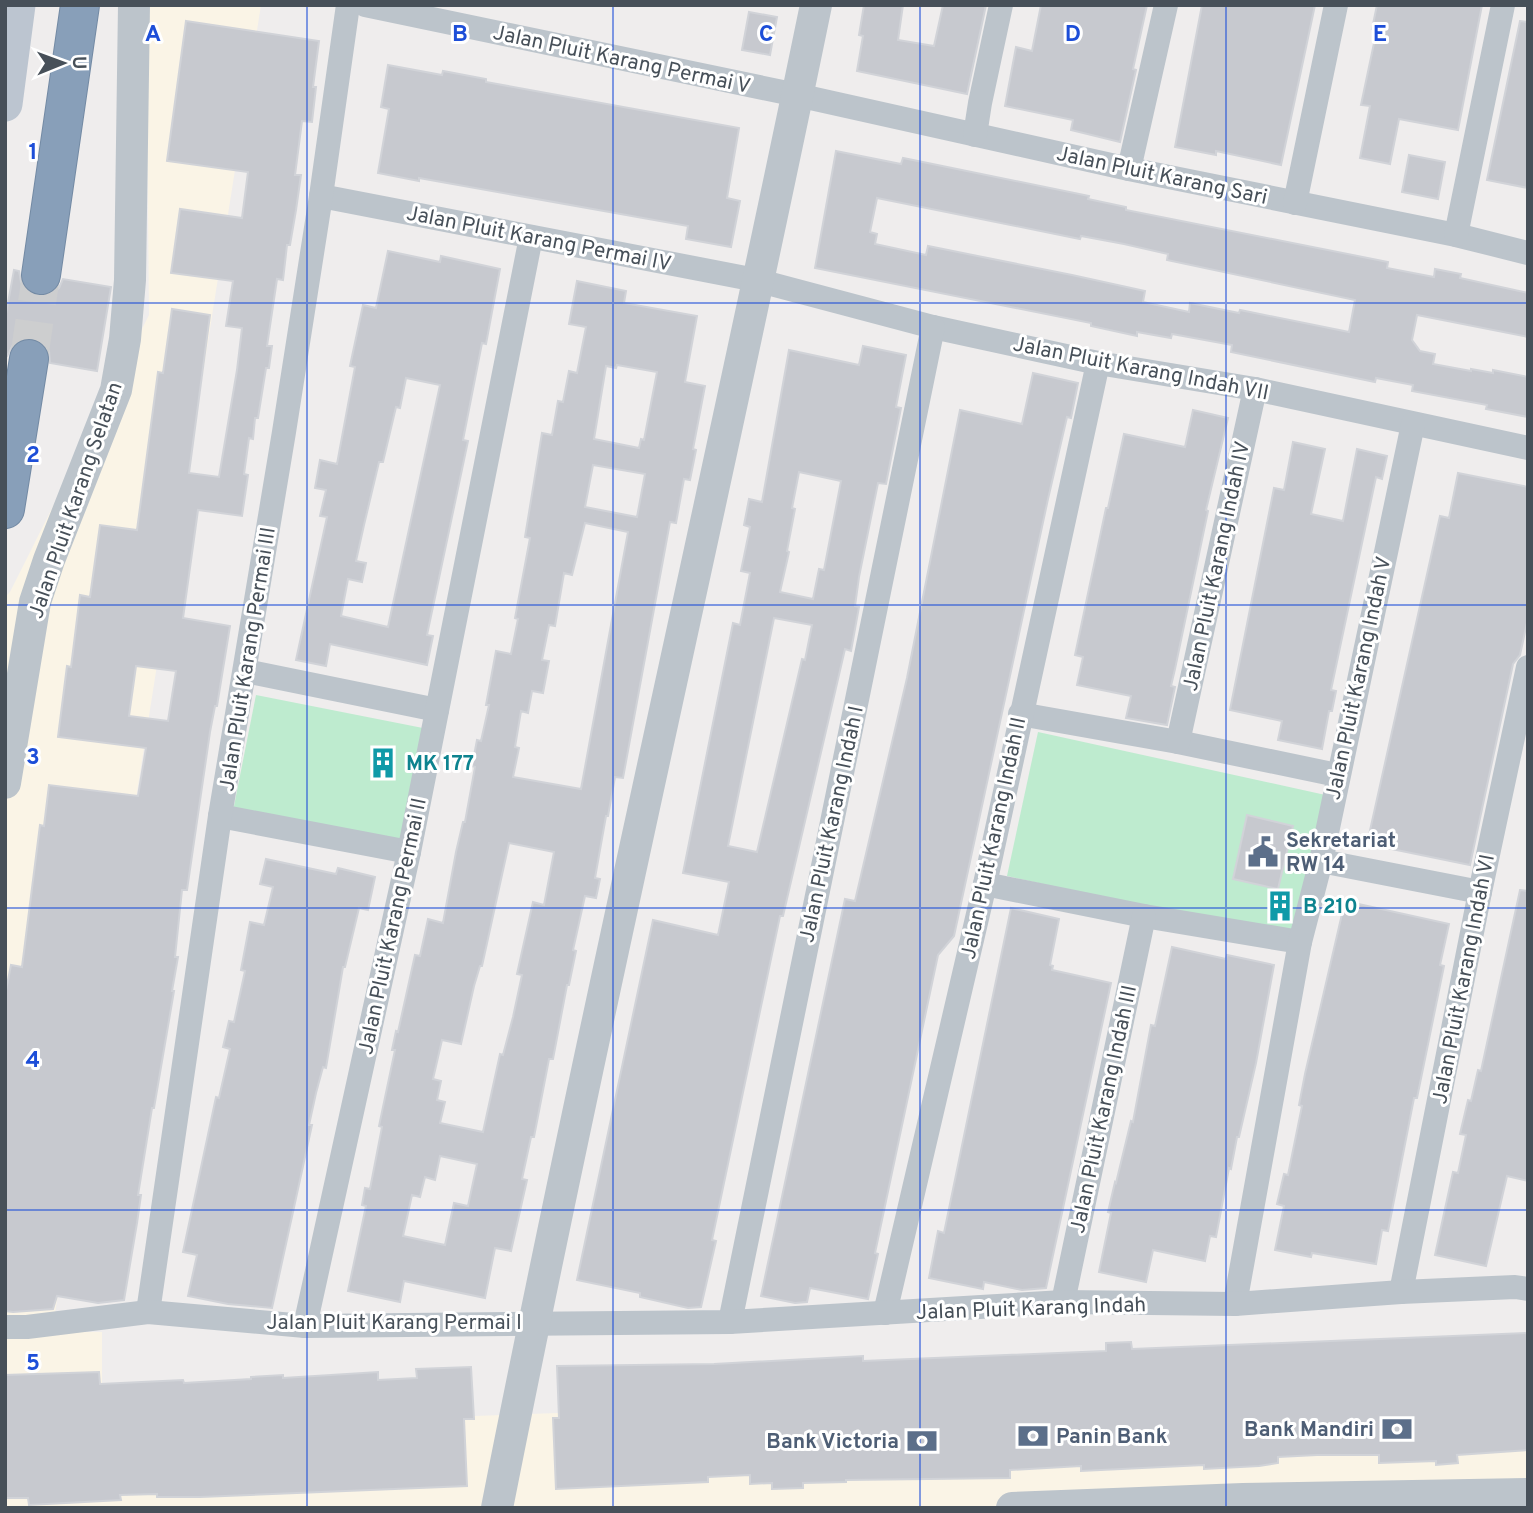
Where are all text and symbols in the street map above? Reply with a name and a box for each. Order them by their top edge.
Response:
street label: Jalan Pluit Karang Permai V [490,20,753,101]
text: A [145,21,161,50]
text: B [452,21,468,50]
text: C [759,21,773,50]
text: D [1065,21,1081,50]
text: E [1373,21,1387,50]
north arrow [28,28,98,98]
text: U [66,56,90,70]
text: 1 [28,139,38,168]
street label: Jalan Pluit Karang Sari [1054,141,1270,212]
street label: Jalan Pluit Karang Permai IV [404,201,673,278]
street label: Jalan Pluit Karang Indah VII [1011,331,1271,408]
street label: Jalan Pluit Karang Selatan [23,379,130,622]
street label: Jalan Pluit Karang Indah IV [1178,439,1257,694]
text: 2 [26,442,40,471]
street label: Jalan Pluit Karang Permai III [214,525,283,793]
street label: Jalan Pluit Karang Indah V [1320,554,1398,803]
street label: Jalan Pluit Karang Indah I [794,703,871,945]
street label: Jalan Pluit Karang Indah II [956,715,1033,962]
text: 3 [26,744,40,773]
building icon: MK 177 [366,746,400,780]
place label: MK 177 [406,751,474,778]
street label: Jalan Pluit Karang Permai II [353,796,434,1057]
place label: Sekretariat RW 14 [1286,828,1396,879]
public building icon: Sekretariat RW 14 [1246,835,1280,869]
street label: Jalan Pluit Karang Indah VI [1427,852,1502,1107]
building icon: B 210 [1263,889,1297,923]
place label: B 210 [1303,894,1358,921]
street label: Jalan Pluit Karang Indah III [1065,983,1144,1236]
text: 4 [26,1047,40,1076]
street label: Jalan Pluit Karang Indah [915,1292,1147,1327]
street label: Jalan Pluit Karang Permai I [266,1310,522,1337]
text: 5 [26,1350,40,1379]
bank icon: Bank Mandiri [1380,1412,1414,1446]
place label: Bank Mandiri [1244,1417,1374,1444]
bank icon: Panin Bank [1016,1419,1050,1453]
bank icon: Bank Victoria [905,1424,939,1458]
place label: Panin Bank [1056,1424,1168,1451]
place label: Bank Victoria [766,1429,899,1456]

